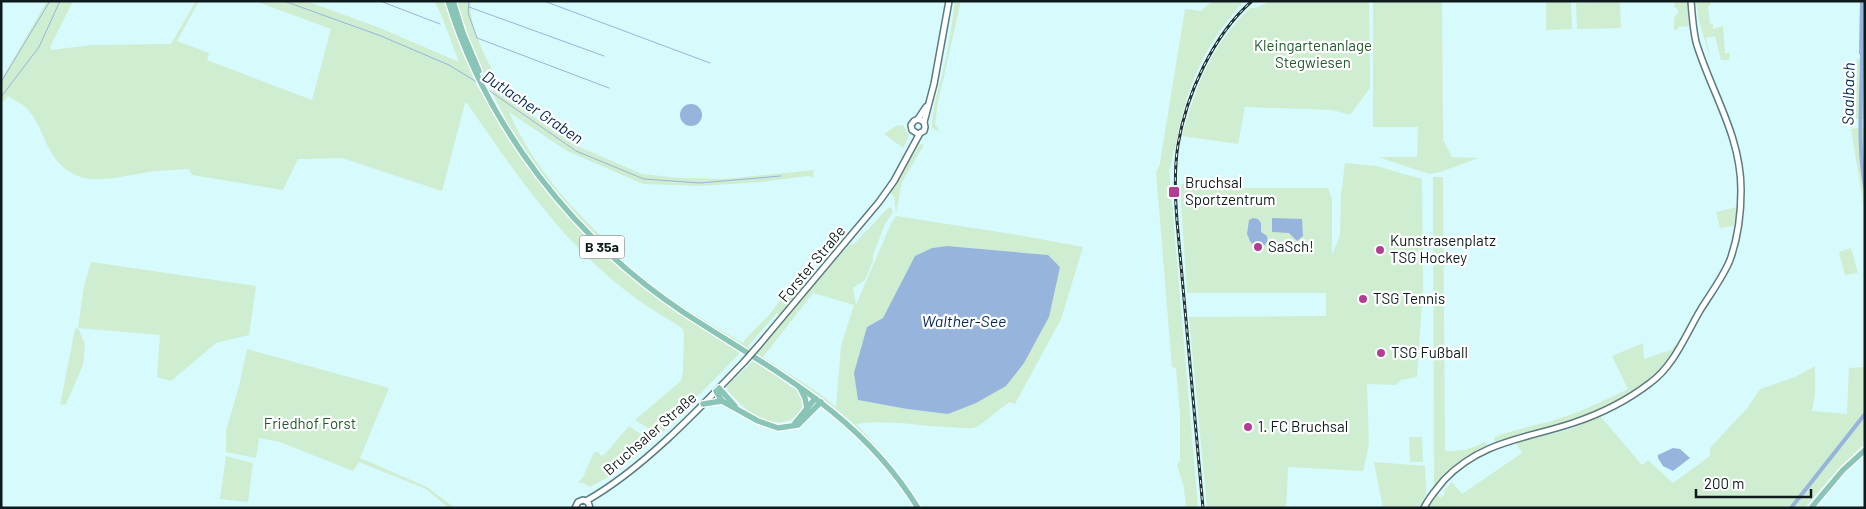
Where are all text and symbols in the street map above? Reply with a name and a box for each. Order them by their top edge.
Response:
park label: Kleingartenanlage Stegwiesen [1254,36,1372,71]
water label: Saalbach [1837,62,1858,126]
water label: Dutlacher Graben [479,66,587,147]
place label: Bruchsal Sportzentrum [1185,173,1275,208]
marker: Bruchsal Sportzentrum [1167,185,1181,199]
street label: Forster Straße [774,222,848,305]
place label: Kunstrasenplatz TSG Hockey [1390,231,1496,266]
road number: B 35a [580,236,624,258]
place label: SaSch! [1268,237,1314,255]
marker: SaSch! [1252,241,1264,253]
marker: Kunstrasenplatz TSG Hockey [1374,244,1386,256]
place label: TSG Tennis [1373,289,1445,307]
marker: TSG Tennis [1357,293,1369,305]
water label: Walther-See [922,311,1006,330]
place label: TSG Fußball [1391,343,1468,361]
marker: TSG Fußball [1375,347,1387,359]
street label: Bruchsaler Straße [599,388,699,478]
park label: Friedhof Forst [264,414,356,432]
place label: 1. FC Bruchsal [1258,417,1348,435]
marker: 1. FC Bruchsal [1242,421,1254,433]
scale bar [1696,466,1811,498]
text: 200 m [1704,474,1744,492]

